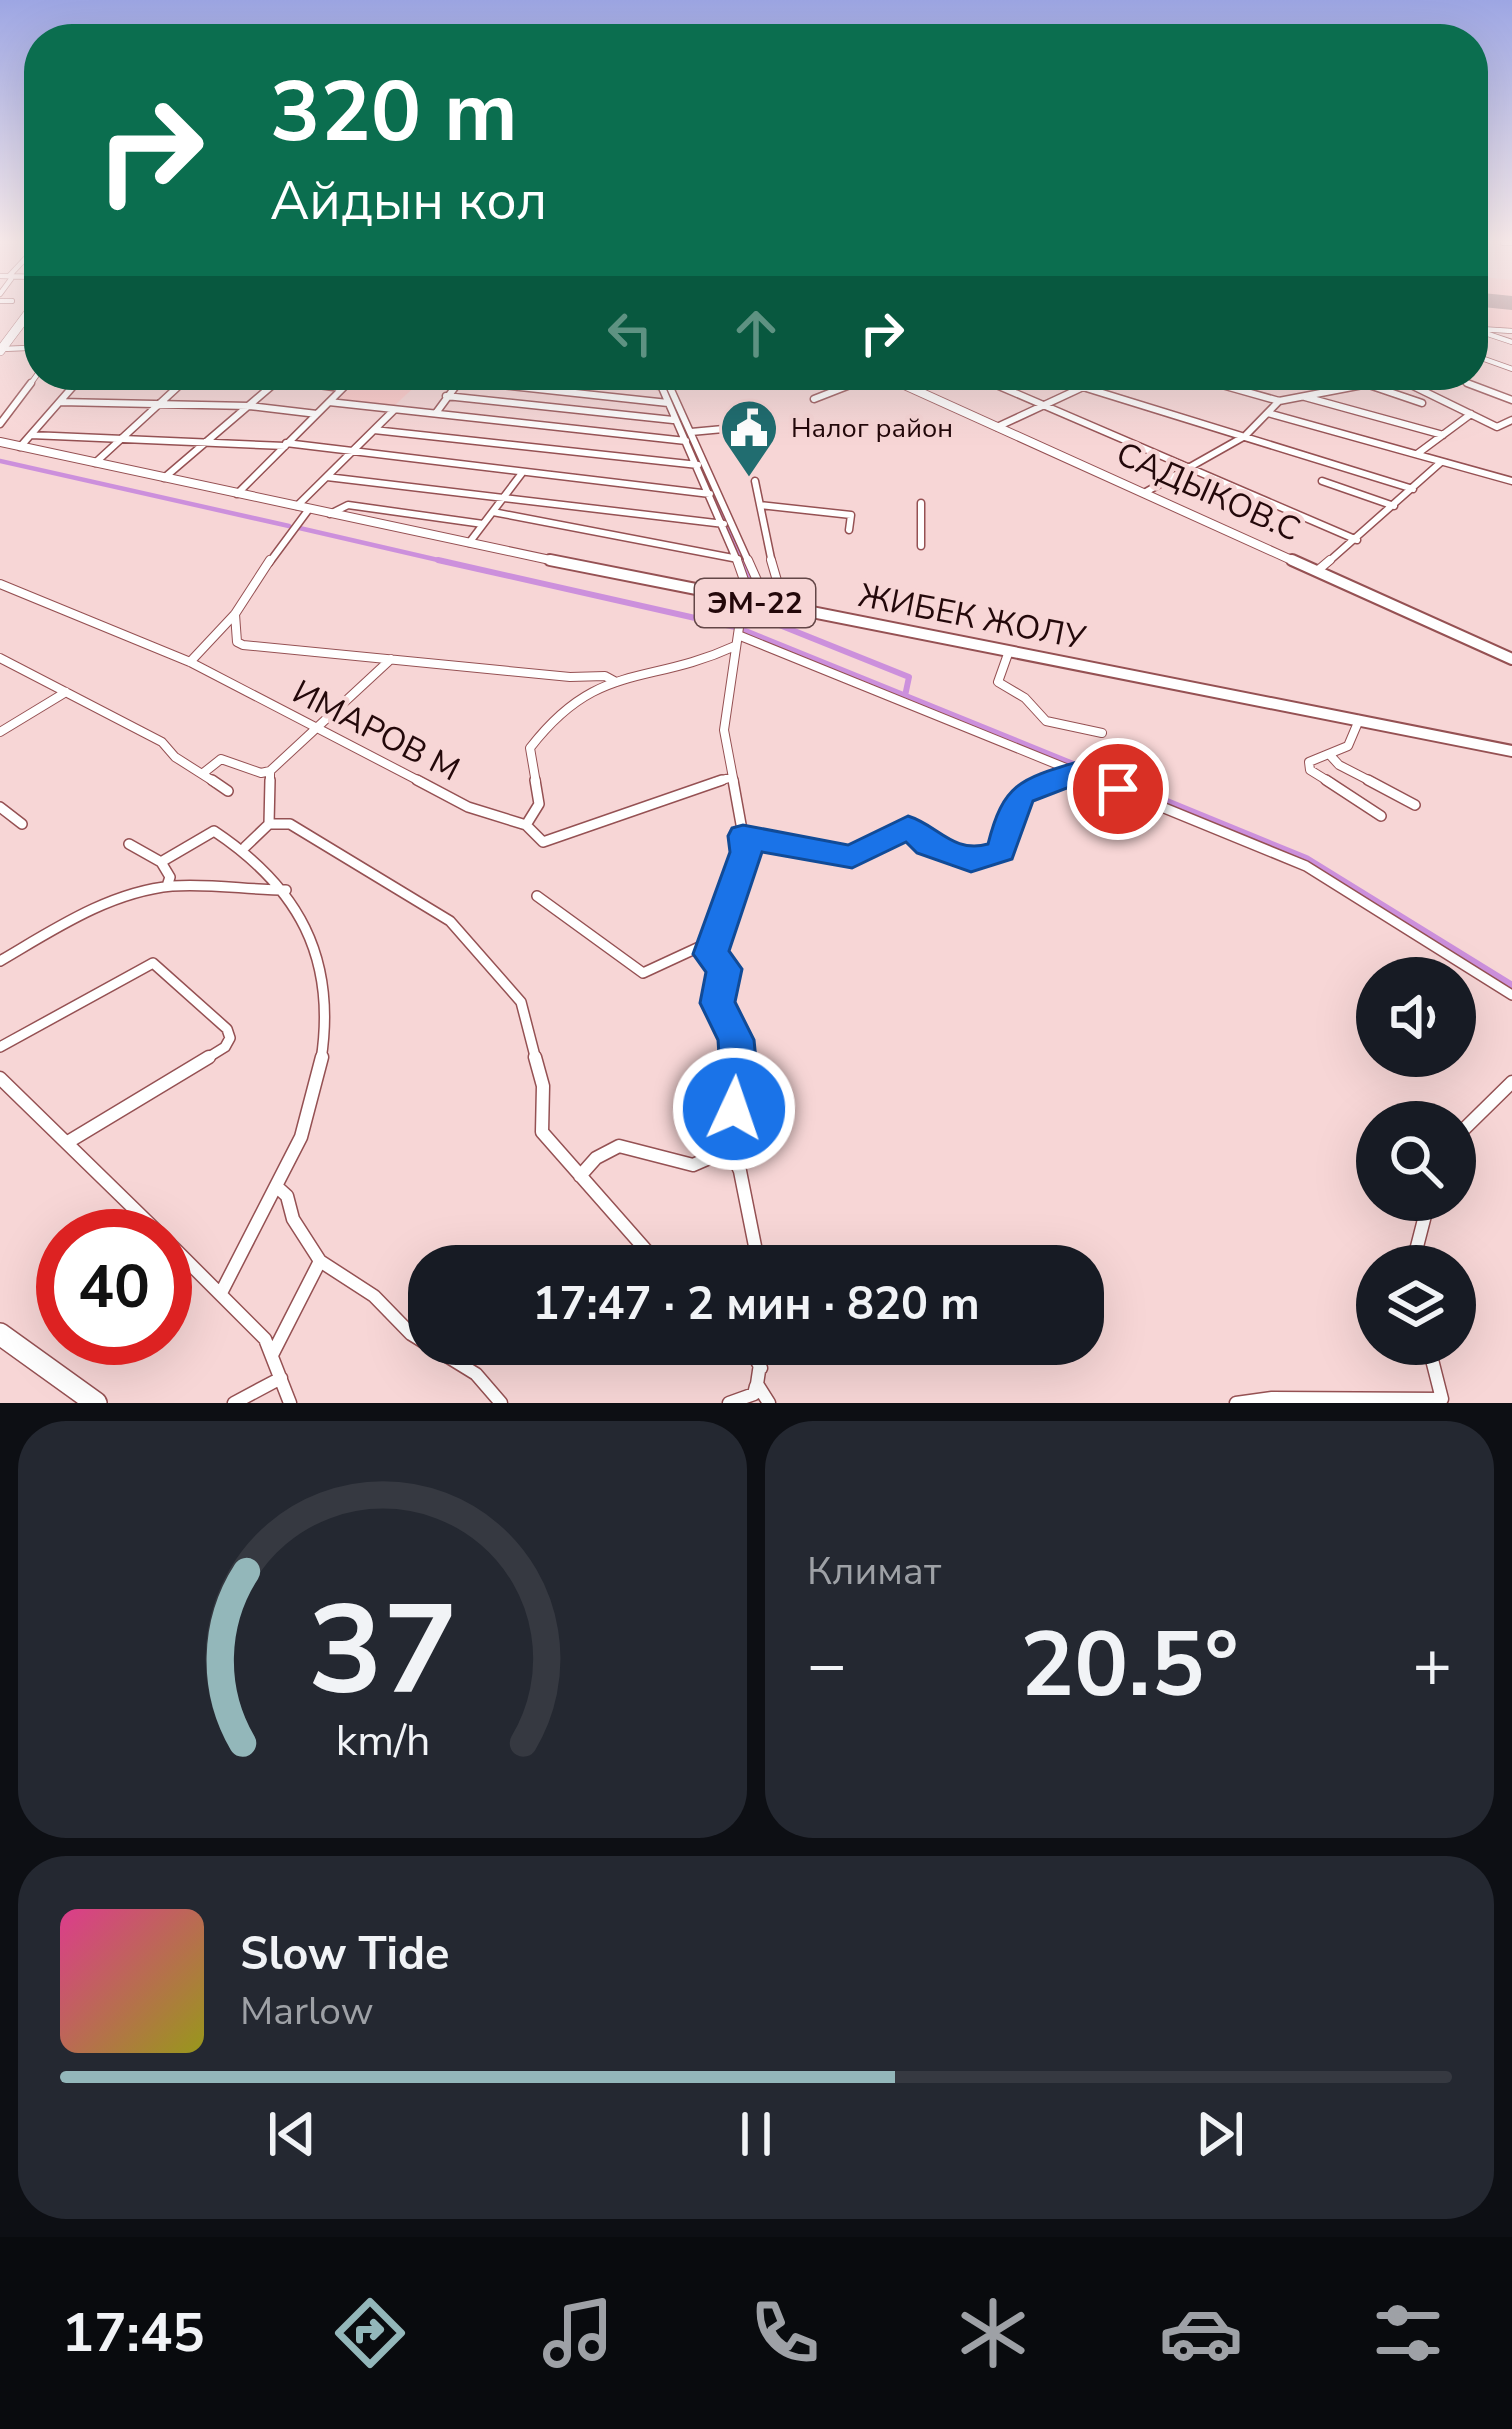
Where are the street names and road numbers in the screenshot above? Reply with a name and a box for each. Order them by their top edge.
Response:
street label: САДЫКОВ.С [1109,431,1307,553]
street label: ЖИБЕК ЖОЛУ [855,573,1090,661]
road number: ЭМ-22 [695,579,815,627]
street label: ИМАРОВ М [285,670,467,792]

